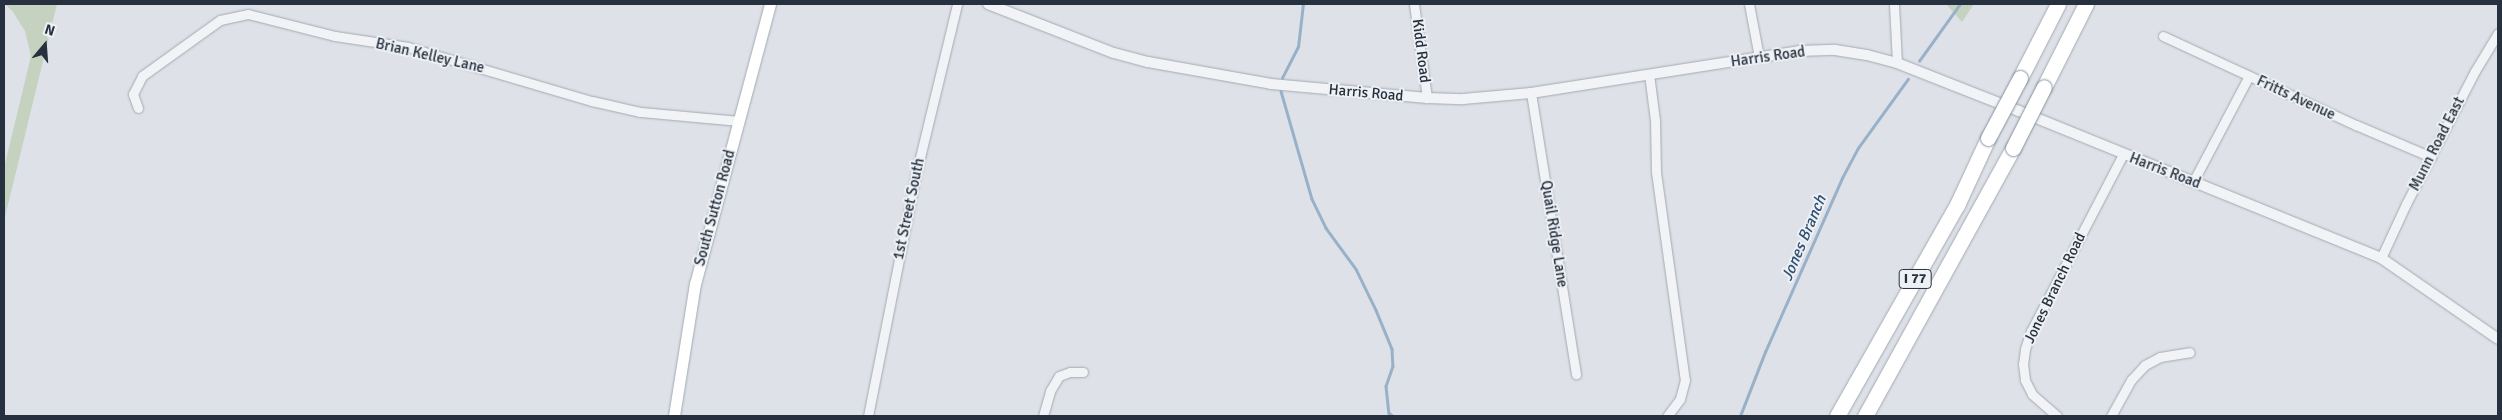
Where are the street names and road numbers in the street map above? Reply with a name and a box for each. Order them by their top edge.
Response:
street label: Kidd Road [1408,18,1434,84]
street label: Brian Kelley Lane [374,35,486,77]
street label: Harris Road [1730,43,1806,71]
street label: Fritts Avenue [2254,72,2338,124]
street label: Harris Road [1328,81,1404,105]
street label: Munn Road East [2406,94,2468,194]
street label: South Sutton Road [691,148,739,268]
street label: Harris Road [2127,149,2203,193]
street label: 1st Street South [889,157,929,261]
street label: Quail Ridge Lane [1537,179,1571,289]
street label: Jones Branch Road [2020,230,2090,346]
road number: I 77 [1898,268,1932,290]

